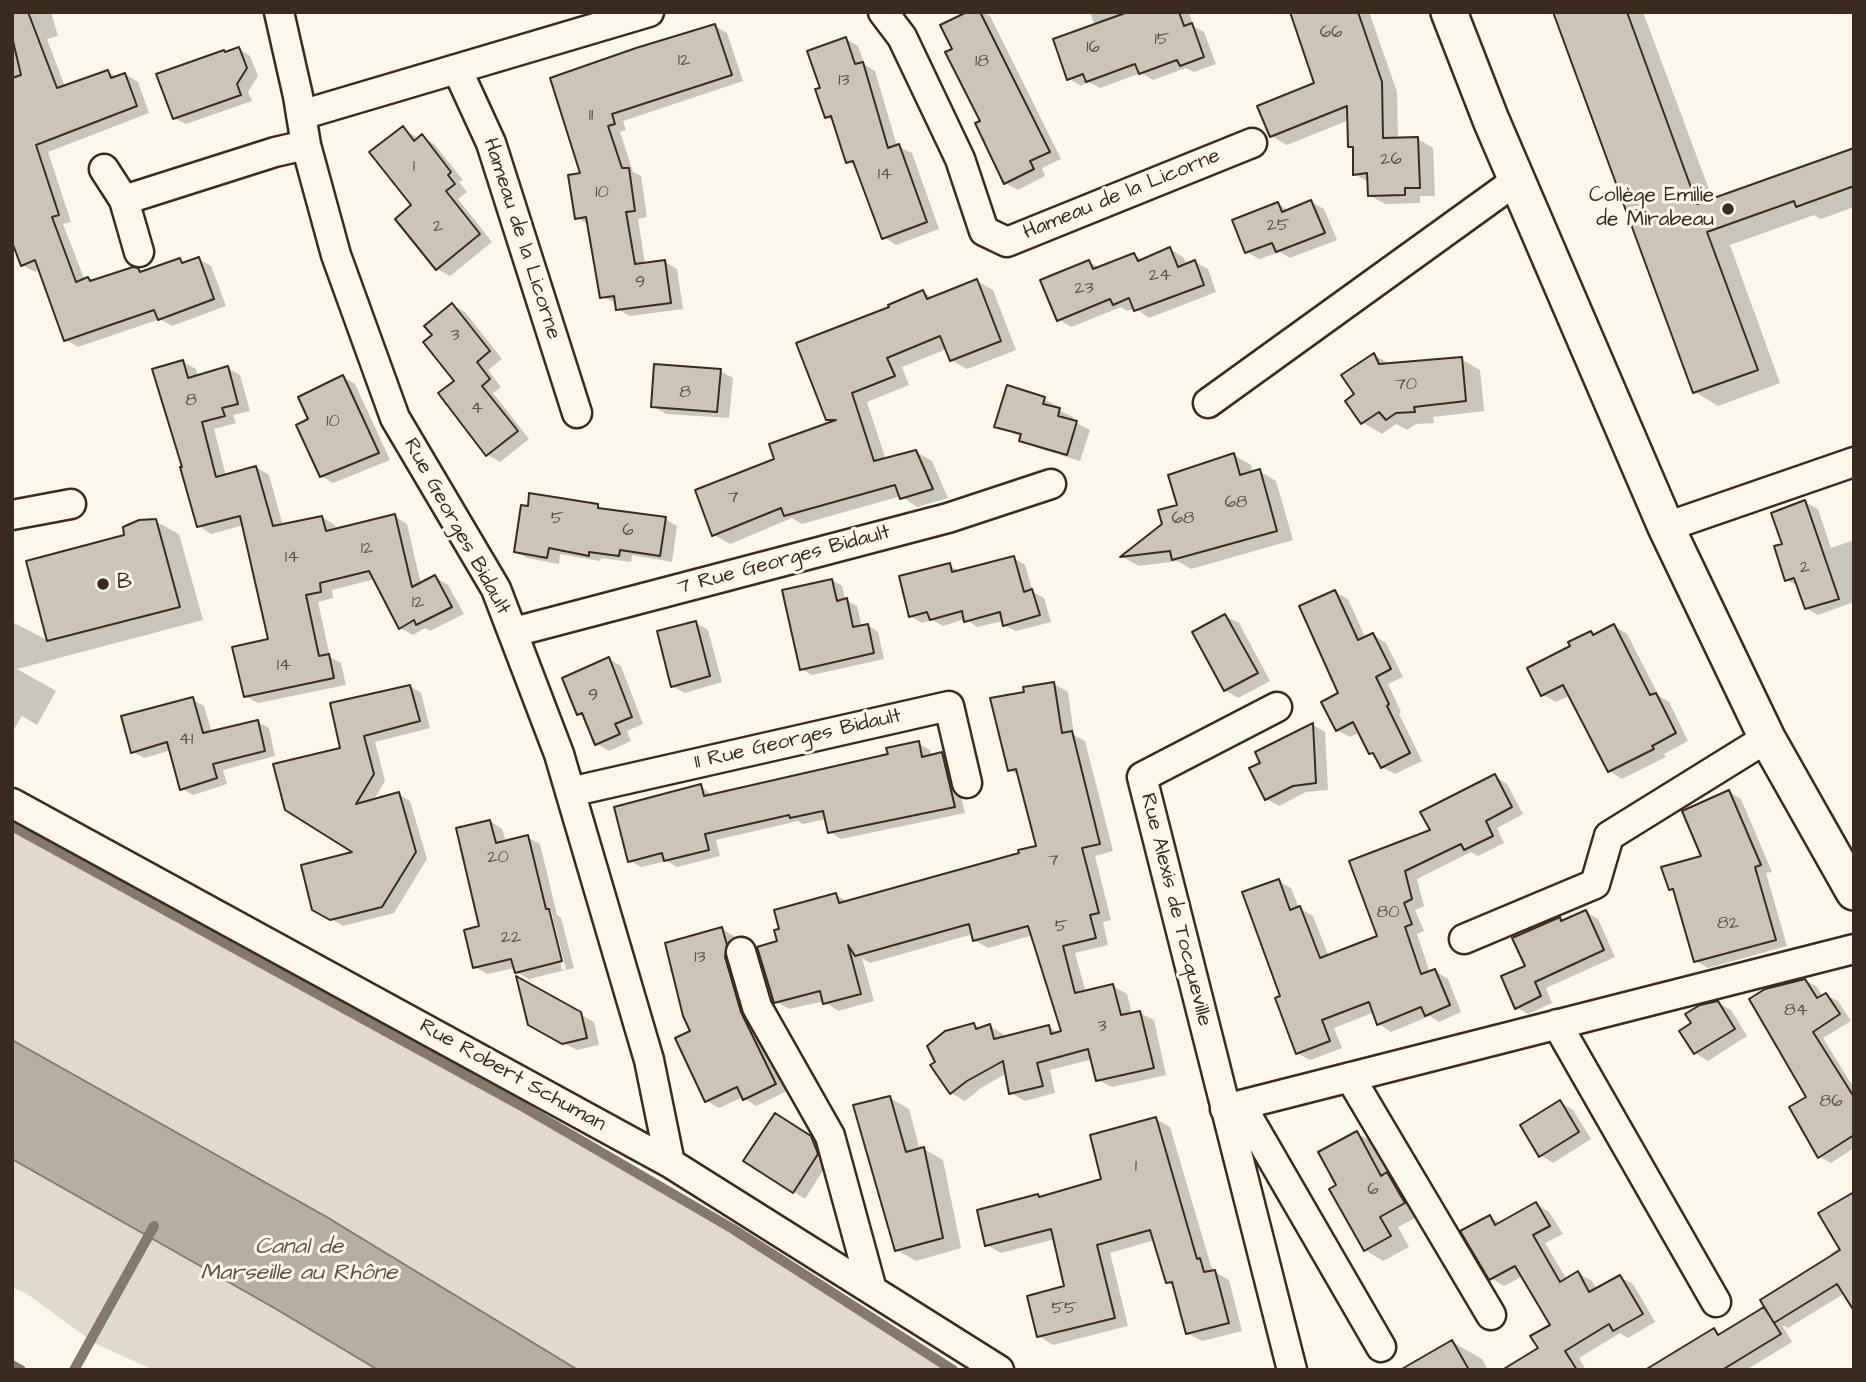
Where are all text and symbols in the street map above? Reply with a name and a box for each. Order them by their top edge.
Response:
house number: 66 [1320,22,1342,44]
house number: 15 [1154,29,1170,51]
house number: 16 [1086,37,1100,59]
house number: 12 [678,50,690,72]
house number: 18 [975,51,989,73]
house number: 13 [838,70,850,92]
house number: 11 [589,105,593,127]
street label: Hameau de la Licorne [477,135,565,343]
street label: Hameau de la Licorne [1020,144,1224,246]
house number: 26 [1380,149,1402,171]
house number: 1 [413,156,415,178]
house number: 14 [878,164,892,186]
house number: 10 [595,182,609,204]
place label: Collège Emilie de Mirabeau [1589,184,1714,234]
marker: Collège Emilie de Mirabeau [1720,201,1736,217]
house number: 25 [1266,215,1290,237]
house number: 2 [433,216,443,238]
house number: 24 [1149,265,1171,287]
house number: 9 [635,272,645,294]
house number: 23 [1074,278,1094,300]
house number: 3 [450,325,460,347]
house number: 70 [1395,374,1417,396]
house number: 8 [679,382,691,404]
house number: 8 [185,390,197,412]
house number: 4 [471,398,483,420]
house number: 10 [326,411,340,433]
street label: Rue Georges Bidault [397,434,515,620]
house number: 7 [727,487,739,509]
house number: 68 [1225,492,1247,514]
house number: 5 [551,508,563,530]
house number: 68 [1172,508,1194,530]
house number: 6 [622,520,634,542]
street label: 7 Rue Georges Bidault [675,520,893,602]
house number: 12 [361,538,373,560]
house number: 14 [285,547,299,569]
house number: 2 [1800,557,1810,579]
place label: B [117,571,132,597]
marker: B [95,576,111,592]
house number: 12 [412,592,424,614]
house number: 14 [277,655,291,677]
house number: 9 [588,685,598,707]
street label: 11 Rue Georges Bidault [692,704,904,776]
house number: 41 [179,729,193,751]
street label: Rue Alexis de Tocqueville [1134,791,1216,1029]
house number: 20 [487,847,509,869]
house number: 7 [1047,850,1059,872]
house number: 80 [1376,902,1400,924]
house number: 82 [1717,913,1739,935]
house number: 5 [1055,916,1067,938]
house number: 22 [501,927,521,949]
house number: 13 [694,947,706,969]
house number: 84 [1784,1000,1808,1022]
street label: Rue Robert Schuman [414,1014,610,1138]
house number: 3 [1097,1016,1107,1038]
house number: 86 [1820,1091,1842,1113]
house number: 1 [1135,1156,1137,1178]
house number: 6 [1367,1179,1379,1201]
water label: Canal de Marseille au Rhône [200,1234,398,1288]
house number: 55 [1051,1298,1077,1320]

